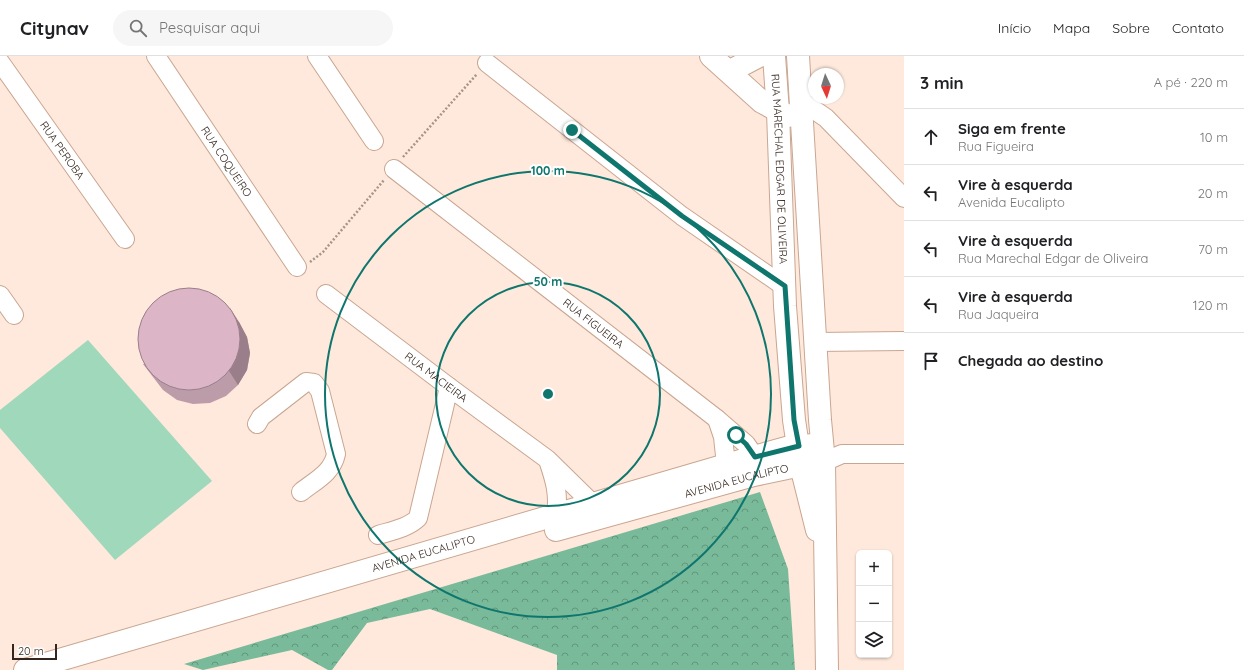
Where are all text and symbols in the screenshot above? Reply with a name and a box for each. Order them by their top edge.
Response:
search box [113,10,393,46]
text: Citynav [20,16,89,40]
icon: search [127,17,149,39]
text: Pesquisar aqui [159,18,260,37]
text: Início [998,19,1031,37]
text: Mapa [1053,19,1090,37]
text: Sobre [1112,19,1150,37]
text: Contato [1172,19,1224,37]
north arrow [808,68,844,104]
text: 3 min [920,72,964,93]
street label: RUA MARECHAL EDGAR DE OLIVEIRA [768,73,790,264]
text: A pé · 220 m [1154,74,1228,90]
street label: RUA PEROBA [37,118,88,182]
text: Siga em frente [958,119,1066,138]
route end [563,121,581,139]
street label: RUA COQUEIRO [198,124,255,200]
icon: ahead [920,126,942,148]
text: 10 m [1200,129,1228,145]
text: Rua Figueira [958,138,1034,154]
text: 100 m [531,163,565,178]
text: Vire à esquerda [958,175,1073,194]
icon: left [920,182,942,204]
text: 20 m [1198,185,1228,201]
text: Avenida Eucalipto [958,194,1065,210]
text: Vire à esquerda [958,231,1073,250]
icon: left [920,238,942,260]
text: 70 m [1198,241,1228,257]
text: Rua Marechal Edgar de Oliveira [958,250,1148,266]
text: 50 m [534,274,562,289]
text: Vire à esquerda [958,287,1073,306]
icon: left [920,294,942,316]
street label: RUA FIGUEIRA [560,295,627,351]
text: 120 m [1193,297,1228,313]
text: Rua Jaqueira [958,306,1039,322]
street label: RUA MACIEIRA [402,349,470,405]
icon: arrive [920,350,942,372]
text: Chegada ao destino [958,351,1103,370]
centre of rings [541,387,555,401]
route start [727,426,745,444]
street label: AVENIDA EUCALIPTO [683,461,790,501]
street label: AVENIDA EUCALIPTO [370,532,477,575]
map controls [856,550,892,658]
button: + [856,550,892,586]
button: − [856,586,892,622]
button: layers [856,622,892,658]
scale bar [12,642,57,661]
text: 20 m [18,644,44,658]

